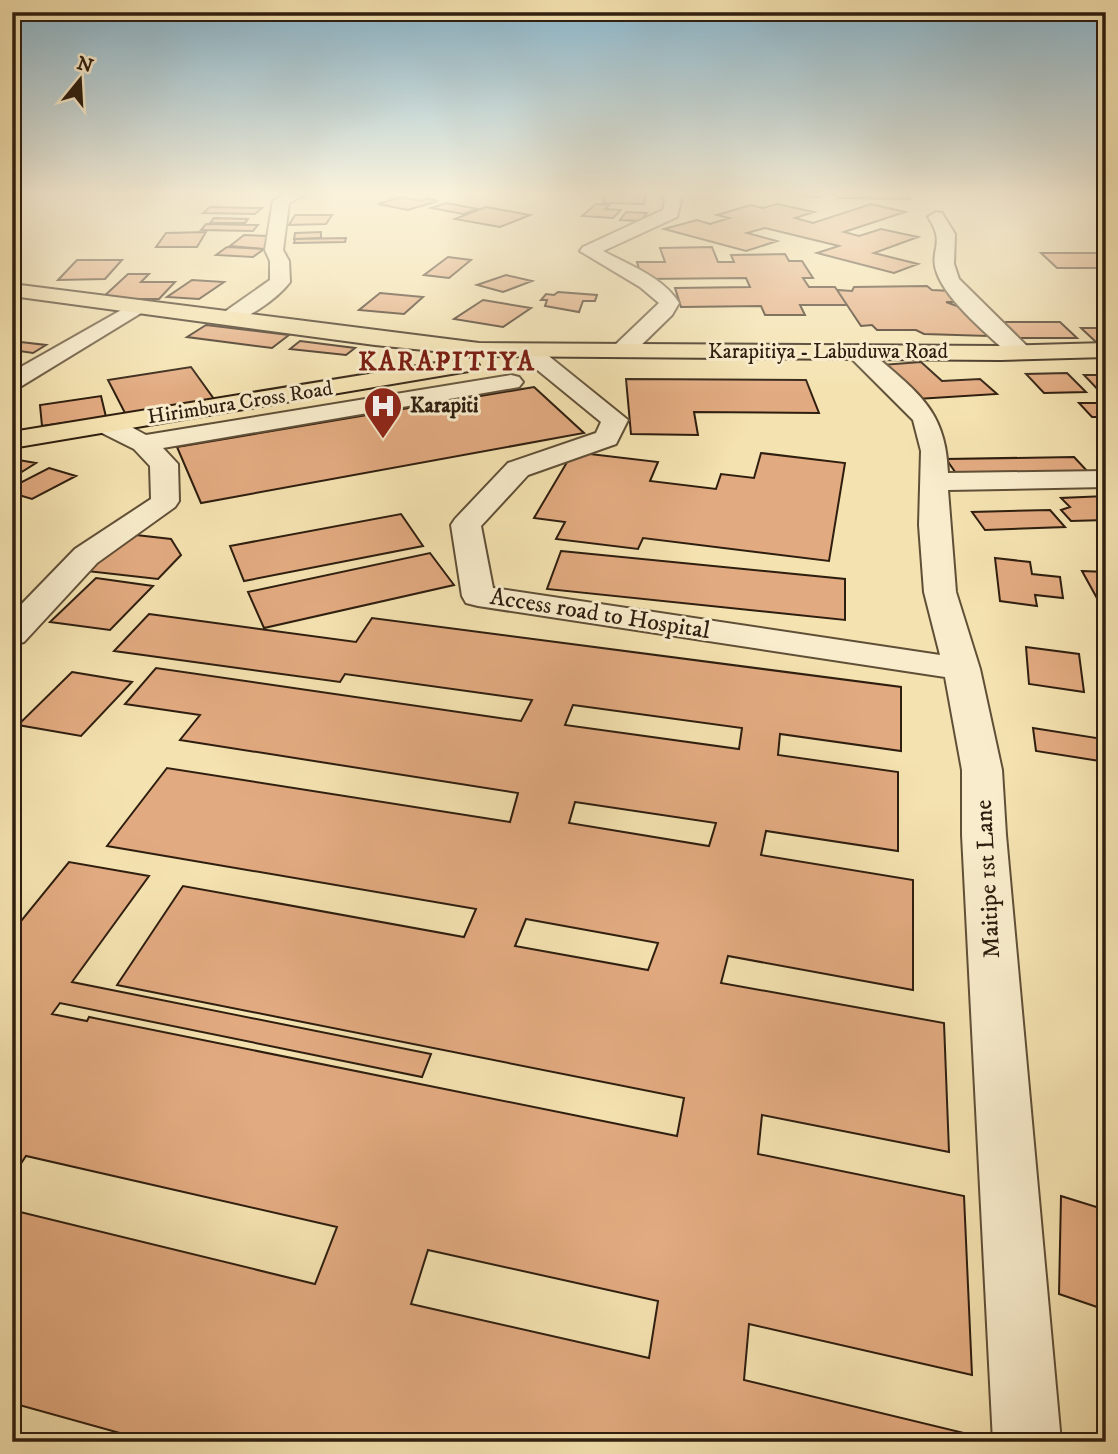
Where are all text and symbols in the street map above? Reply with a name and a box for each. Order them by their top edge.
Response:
north arrow [46,46,116,116]
text: N [74,52,96,79]
street label: Karapitiya - Labuduwa Road [708,339,948,365]
district label: KARAPITIYA [358,346,536,379]
street label: Hirimbura Cross Road [146,375,335,430]
hospital icon: Karapiti [362,385,404,440]
place label: Karapiti [410,393,479,419]
street label: Access road to Hospital [488,582,713,646]
street label: Maitipe 1st Lane [969,799,1007,959]

